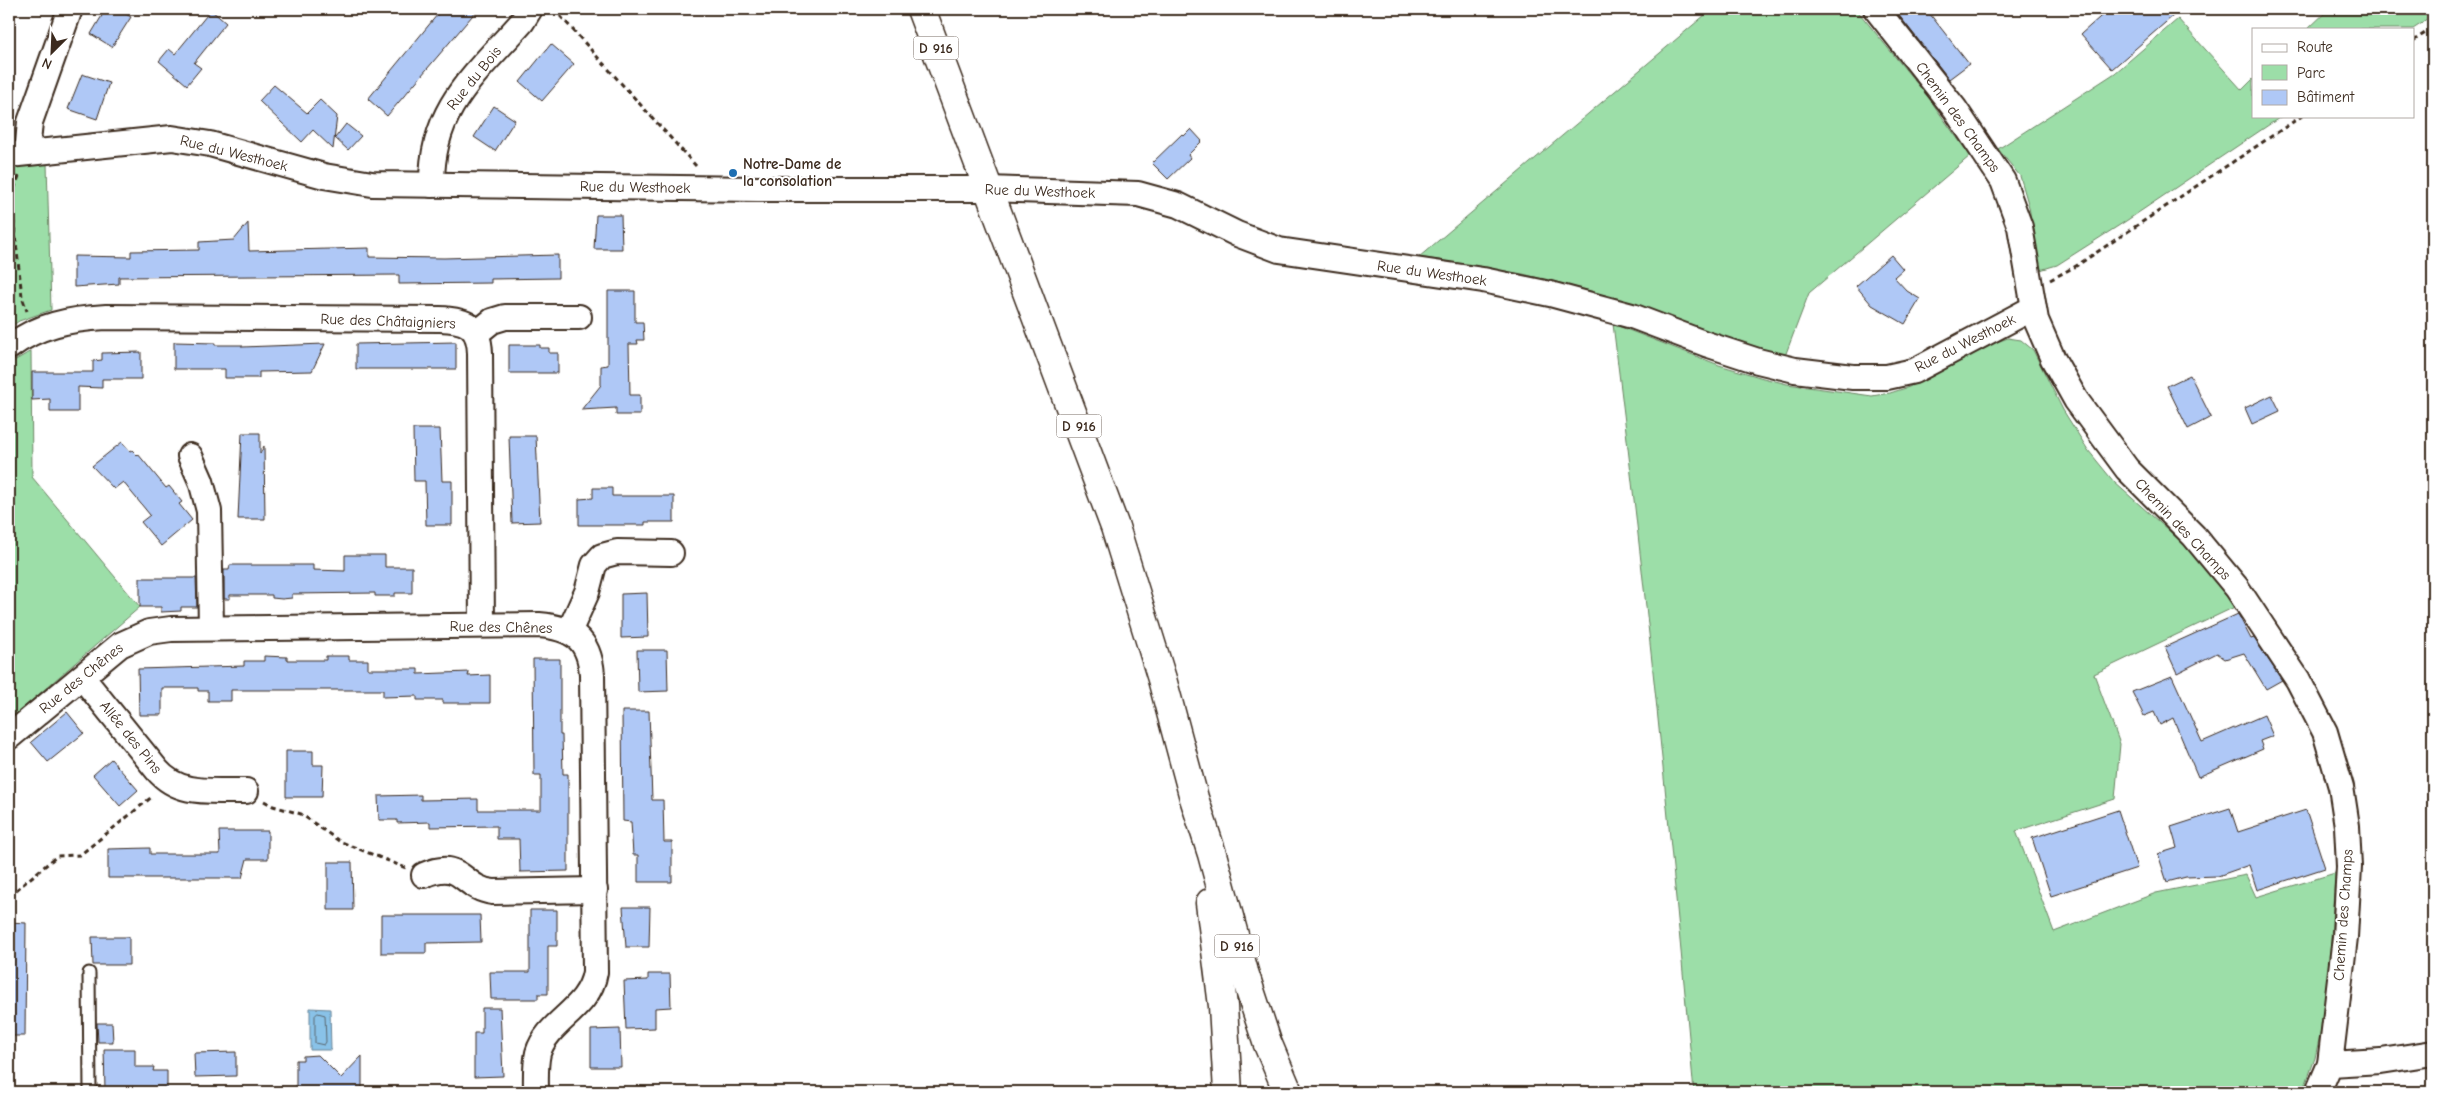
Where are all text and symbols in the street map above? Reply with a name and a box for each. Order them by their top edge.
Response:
north arrow [28,28,78,78]
legend [2252,28,2414,118]
road number: D 916 [914,36,958,59]
text: Route [2297,38,2333,56]
street label: Rue du Bois [443,43,505,113]
text: N [39,54,55,73]
street label: Chemin des Champs [1912,58,2004,176]
text: Parc [2297,64,2325,82]
text: Bâtiment [2297,88,2355,106]
street label: Rue du Westhoek [178,131,291,175]
place label: Notre-Dame de la consolation [743,155,841,190]
marker: Notre-Dame de la consolation [727,167,739,179]
street label: Rue du Westhoek [580,177,691,197]
street label: Rue du Westhoek [984,180,1096,202]
street label: Rue du Westhoek [1376,256,1489,290]
street label: Rue des Châtaigniers [320,310,456,332]
street label: Rue du Westhoek [1912,310,2019,376]
road number: D 916 [1056,414,1102,438]
street label: Chemin des Champs [2131,475,2235,583]
street label: Rue des Chênes [450,617,552,637]
street label: Rue des Chênes [35,639,127,717]
street label: Allée des Pins [96,697,166,777]
street label: Chemin des Champs [2329,848,2357,982]
road number: D 916 [1214,934,1260,958]

